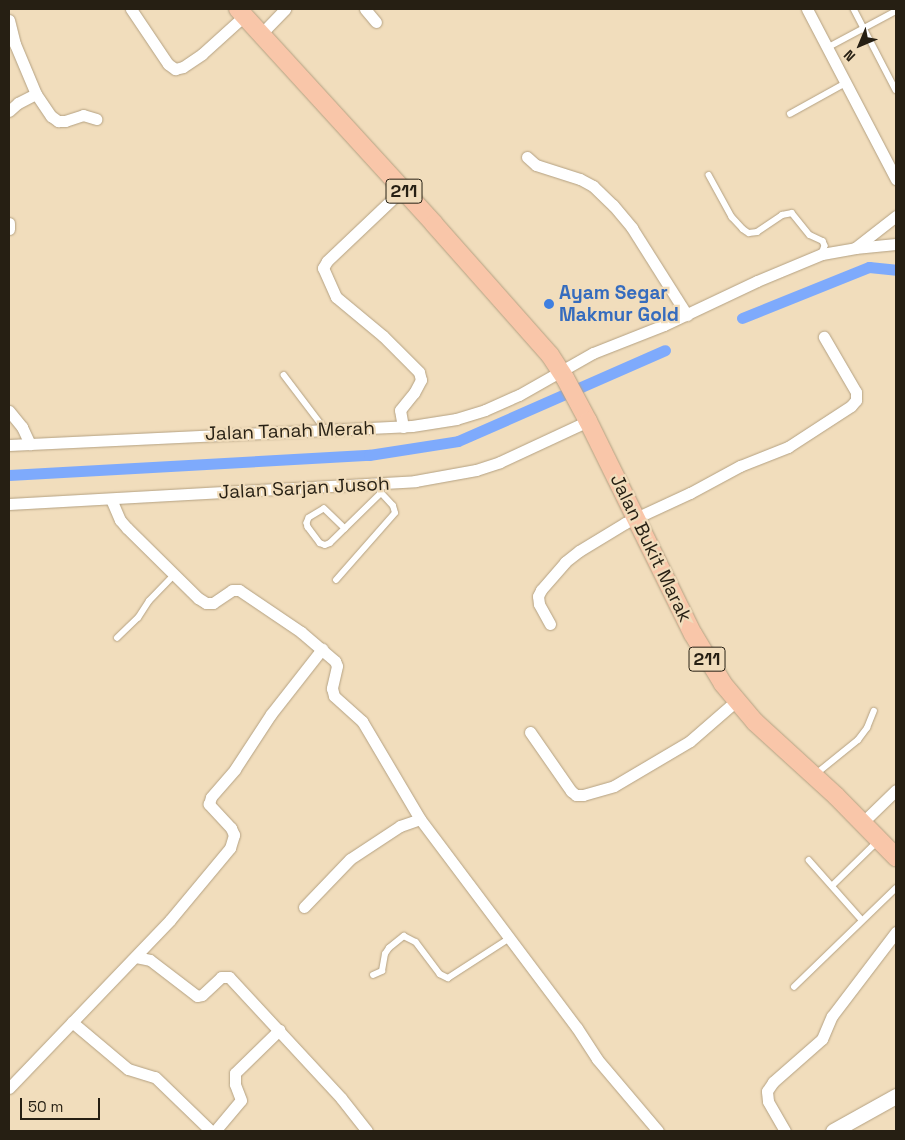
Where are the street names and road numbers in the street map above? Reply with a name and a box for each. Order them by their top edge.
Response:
road number: 211 [385,176,423,207]
street label: Jalan Tanah Merah [204,417,376,445]
street label: Jalan Bukit Marak [605,470,697,626]
street label: Jalan Sarjan Jusoh [218,472,390,504]
road number: 211 [688,644,726,674]

